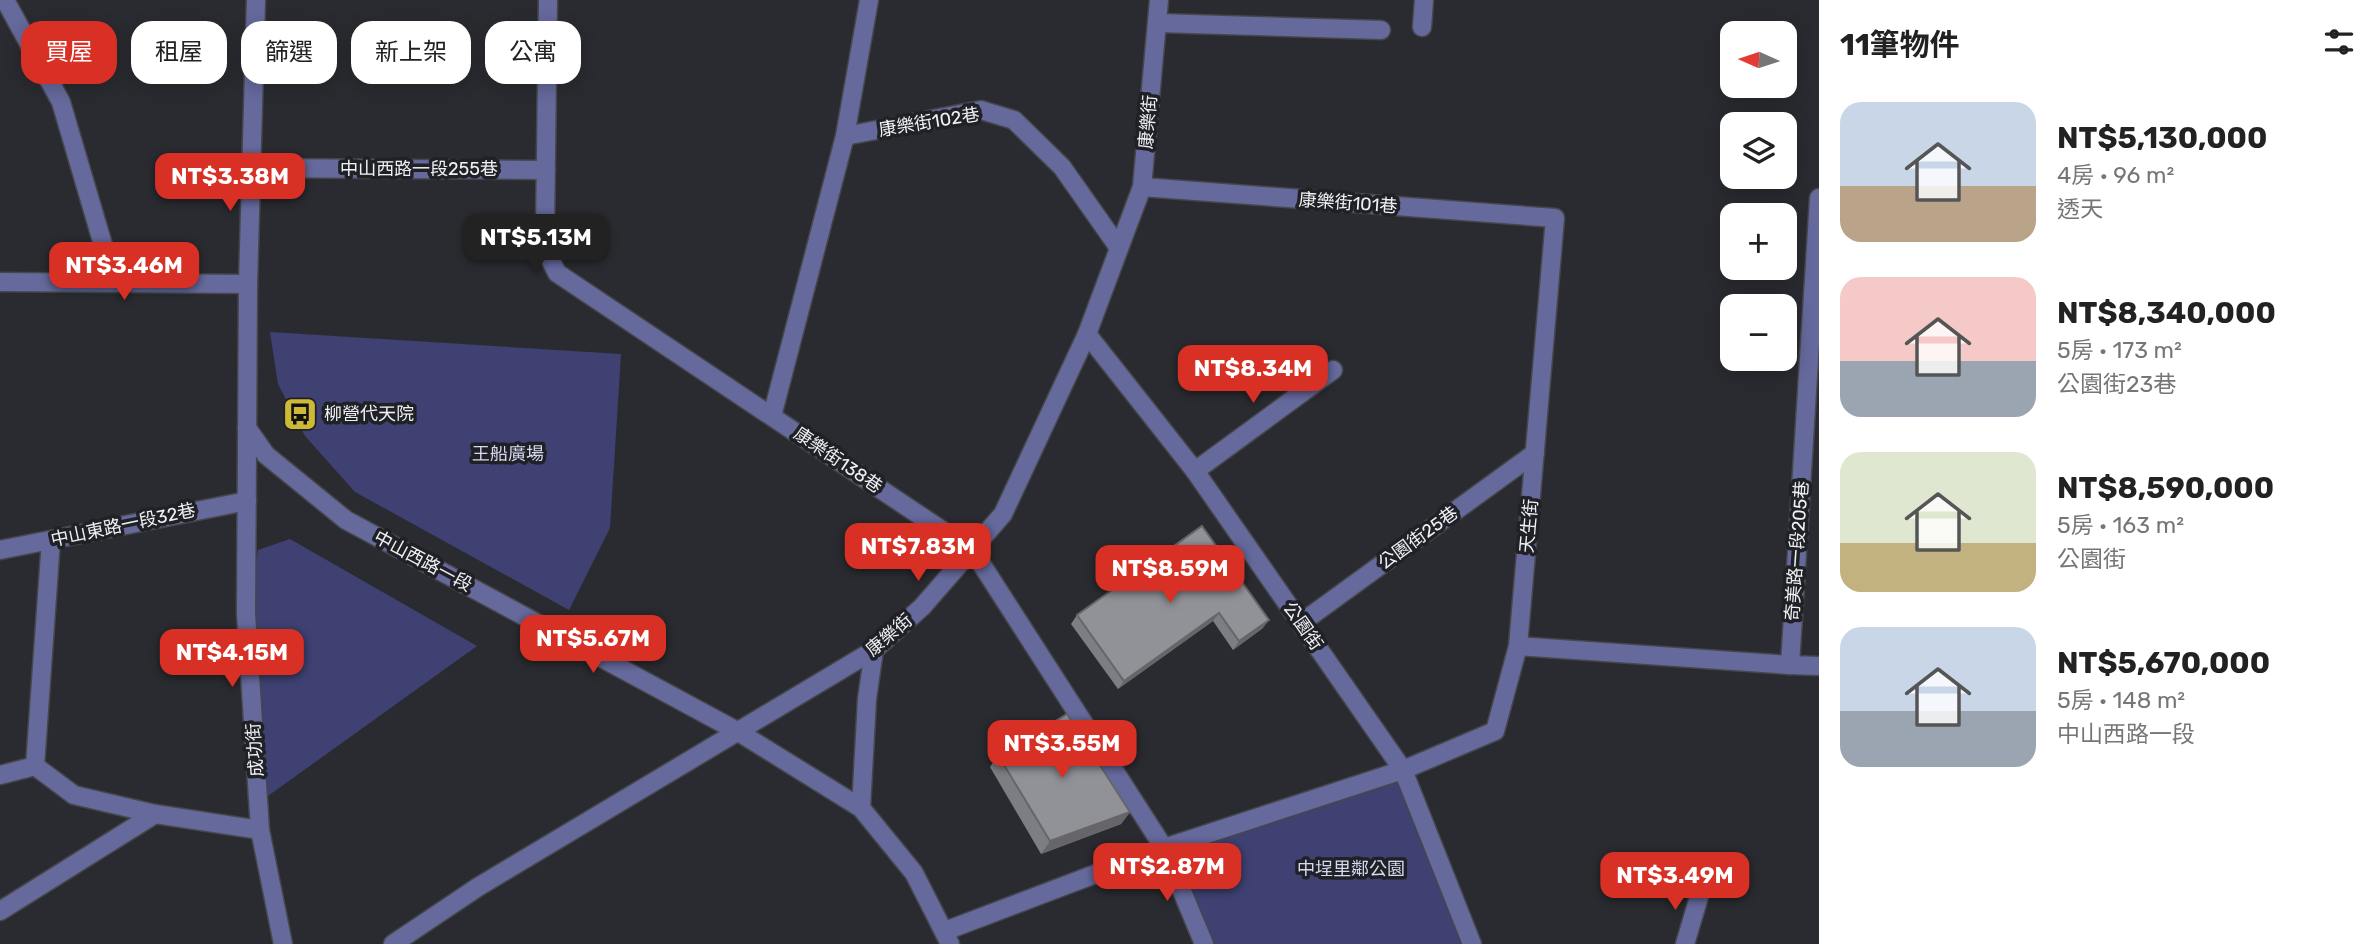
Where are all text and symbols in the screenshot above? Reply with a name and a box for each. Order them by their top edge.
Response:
chip: 買屋 [21,21,117,84]
chip: 租屋 [131,21,227,84]
chip: 篩選 [241,21,337,84]
chip: 新上架 [351,21,471,84]
chip: 公寓 [485,21,581,84]
north arrow [1720,21,1797,98]
map controls [1720,21,1797,371]
icon: filters [2320,23,2358,61]
text: 11筆物件 [1840,27,1960,63]
street label: 康樂街 [1135,94,1161,150]
street label: 康樂街102巷 [877,103,981,141]
button: layers [1720,112,1797,189]
text: NT$5,130,000 [2057,120,2267,156]
icon: home [1896,130,1980,214]
pin: NT$3.38M [158,154,302,213]
street label: 中山西路一段255巷 [340,158,498,180]
text: 4房 · 96 m² [2057,161,2174,189]
text: NT$3.38M [171,162,289,190]
street label: 康樂街101巷 [1298,189,1398,217]
text: 透天 [2057,195,2103,223]
button: + [1720,203,1797,280]
pin: NT$5.13M [464,215,608,274]
text: NT$5.13M [480,223,592,251]
pin: NT$3.46M [52,243,196,302]
text: NT$3.46M [65,251,183,279]
button: − [1720,294,1797,371]
text: NT$8,340,000 [2057,295,2276,331]
icon: home [1896,305,1980,389]
text: 5房 · 173 m² [2057,336,2182,364]
pin: NT$8.34M [1181,346,1325,405]
text: NT$8.34M [1194,354,1312,382]
text: 公園街23巷 [2057,370,2176,398]
bus stop icon: 柳營代天院 [281,395,319,433]
place label: 柳營代天院 [324,403,414,425]
street label: 康樂街138巷 [790,422,886,498]
park label: 王船廣場 [472,443,544,465]
text: NT$8,590,000 [2057,470,2274,506]
street label: 奇美路一段205巷 [1781,480,1813,622]
icon: home [1896,480,1980,564]
street label: 天生街 [1516,498,1542,554]
street label: 中山東路一段32巷 [49,499,197,551]
street label: 公園街25巷 [1374,502,1462,574]
text: 5房 · 163 m² [2057,511,2184,539]
pin: NT$7.83M [846,524,990,583]
street label: 中山西路一段 [370,526,476,596]
text: NT$7.83M [861,532,975,560]
text: 公園街 [2057,545,2126,573]
pin: NT$8.59M [1098,546,1242,605]
text: NT$8.59M [1111,554,1229,582]
street label: 公園街 [1279,598,1327,654]
street label: 康樂街 [861,609,917,661]
pin: NT$5.67M [521,616,665,675]
text: NT$5.67M [536,624,650,652]
pin: NT$4.15M [160,630,304,689]
text: NT$4.15M [176,638,288,666]
text: NT$5,670,000 [2057,645,2270,681]
icon: home [1896,655,1980,739]
text: 5房 · 148 m² [2057,686,2185,714]
pin: NT$3.55M [990,720,1134,780]
text: 中山西路一段 [2057,720,2195,748]
street label: 成功街 [242,722,268,778]
text: NT$3.55M [1004,729,1120,757]
pin: NT$2.87M [1095,844,1239,903]
text: NT$2.87M [1109,852,1225,880]
pin: NT$3.49M [1603,852,1747,912]
park label: 中埕里鄰公園 [1297,858,1405,880]
text: NT$3.49M [1616,861,1734,889]

